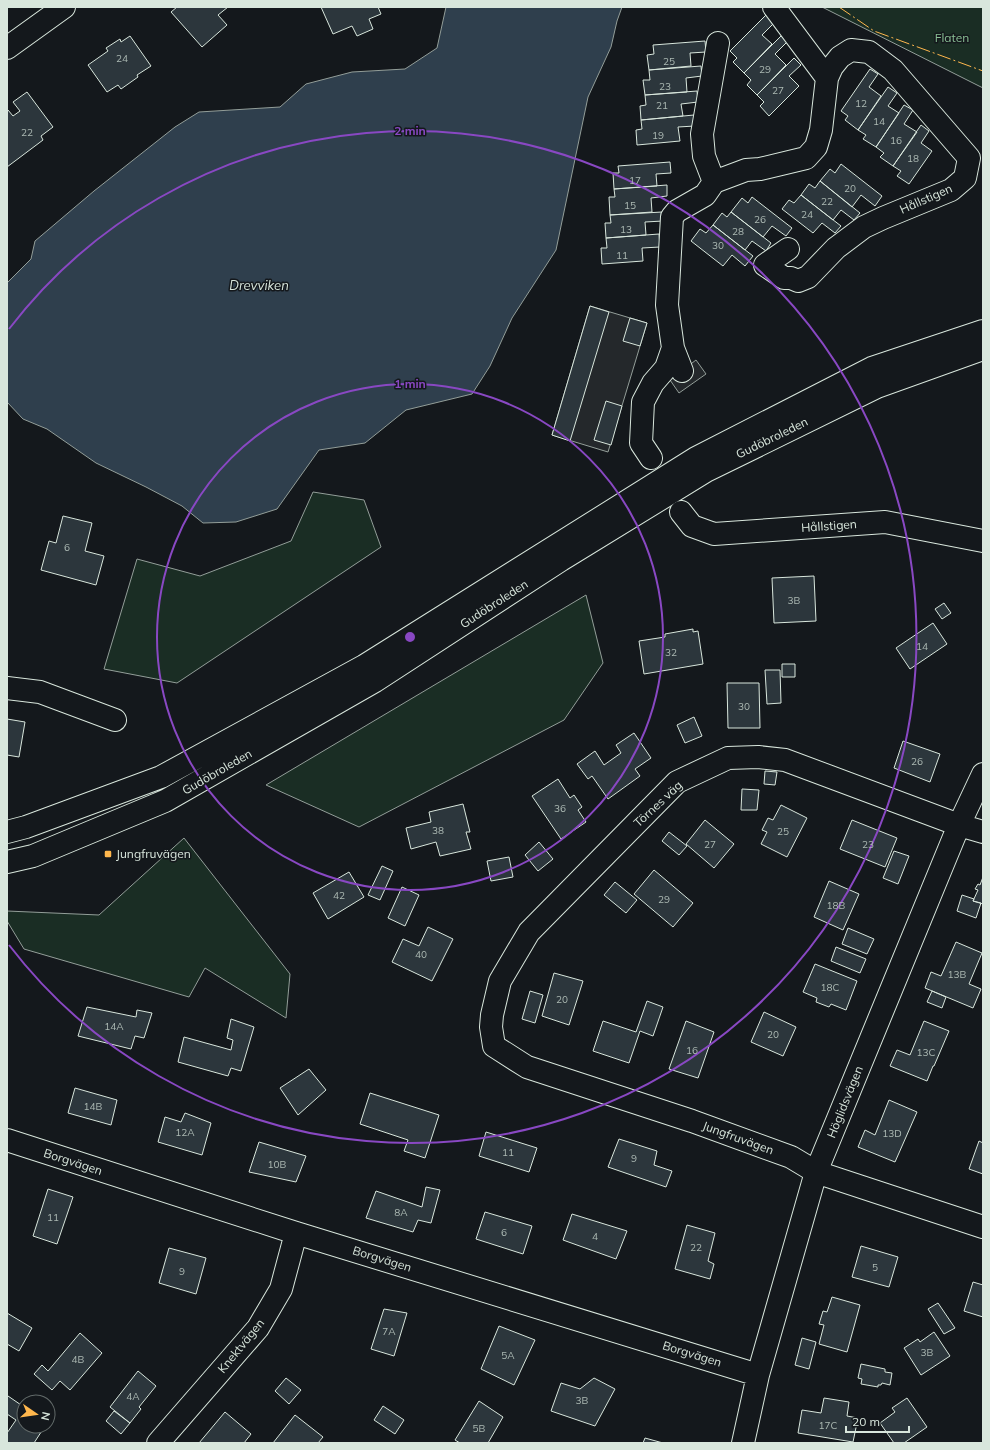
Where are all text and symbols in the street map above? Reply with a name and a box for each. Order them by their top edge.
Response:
park label: Flaten [935,30,969,45]
house number: 24 [116,52,128,65]
house number: 25 [663,55,675,68]
house number: 29 [759,63,771,76]
house number: 23 [659,80,671,93]
house number: 27 [772,84,784,97]
house number: 12 [855,97,867,110]
house number: 21 [656,99,668,112]
house number: 14 [873,115,885,128]
text: 2 min [394,123,426,138]
house number: 22 [21,126,33,139]
house number: 19 [652,129,664,142]
house number: 16 [890,134,902,147]
house number: 18 [907,152,919,165]
house number: 17 [629,174,641,187]
street label: Hållstigen [897,180,954,217]
house number: 20 [844,182,856,195]
house number: 22 [821,195,833,208]
house number: 15 [624,199,636,212]
house number: 24 [801,208,813,221]
house number: 26 [754,213,766,226]
house number: 13 [620,223,632,236]
house number: 28 [732,225,744,238]
house number: 30 [712,239,724,252]
house number: 11 [616,249,628,262]
water label: Drevviken [229,277,289,293]
text: 1 min [394,376,426,391]
street label: Gudöbroleden [733,414,810,461]
street label: Hållstigen [801,516,857,535]
house number: 6 [64,541,70,554]
street label: Gudöbroleden [457,576,531,631]
house number: 3B [788,594,801,607]
centre of rings [403,630,417,644]
house number: 14 [916,640,928,653]
house number: 32 [665,646,677,659]
house number: 30 [738,700,750,713]
street label: Gudöbroleden [179,746,254,798]
house number: 26 [911,755,923,768]
street label: Törnes väg [630,777,685,830]
house number: 36 [554,802,566,815]
house number: 38 [432,824,444,837]
house number: 25 [777,825,789,838]
house number: 27 [704,838,716,851]
house number: 23 [862,838,874,851]
place label: Jungfruvägen [116,846,191,861]
marker: Jungfruvägen [103,849,113,859]
house number: 42 [333,889,345,902]
house number: 29 [658,893,670,906]
house number: 18B [827,899,846,912]
house number: 40 [415,948,427,961]
house number: 13B [948,968,967,981]
house number: 18C [821,981,840,994]
house number: 20 [556,993,568,1006]
house number: 14A [104,1020,124,1033]
house number: 20 [767,1028,779,1041]
house number: 16 [686,1044,698,1057]
house number: 13C [917,1046,936,1059]
street label: Höglidsvägen [823,1064,866,1140]
house number: 14B [84,1100,103,1113]
street label: Jungfruvägen [700,1118,776,1157]
house number: 12A [175,1126,195,1139]
house number: 13D [882,1127,902,1140]
street label: Borgvägen [42,1145,104,1178]
house number: 11 [502,1146,514,1159]
house number: 9 [631,1152,637,1165]
house number: 10B [268,1158,287,1171]
house number: 8A [394,1206,408,1219]
house number: 11 [47,1211,59,1224]
house number: 6 [501,1226,507,1239]
house number: 4 [592,1230,598,1243]
house number: 22 [690,1241,702,1254]
street label: Borgvägen [351,1242,413,1275]
house number: 5 [872,1261,878,1274]
house number: 9 [179,1265,185,1278]
street label: Knektvägen [214,1315,267,1376]
house number: 7A [382,1325,396,1338]
street label: Borgvägen [661,1337,723,1370]
house number: 3B [921,1346,934,1359]
house number: 5A [501,1349,515,1362]
house number: 4B [72,1353,85,1366]
house number: 4A [126,1390,140,1403]
north arrow [16,1394,56,1434]
house number: 3B [576,1394,589,1407]
scale bar [846,1408,909,1434]
text: N [38,1411,53,1422]
text: 20 m [852,1414,880,1429]
house number: 17C [819,1419,838,1432]
house number: 5B [473,1422,486,1435]

